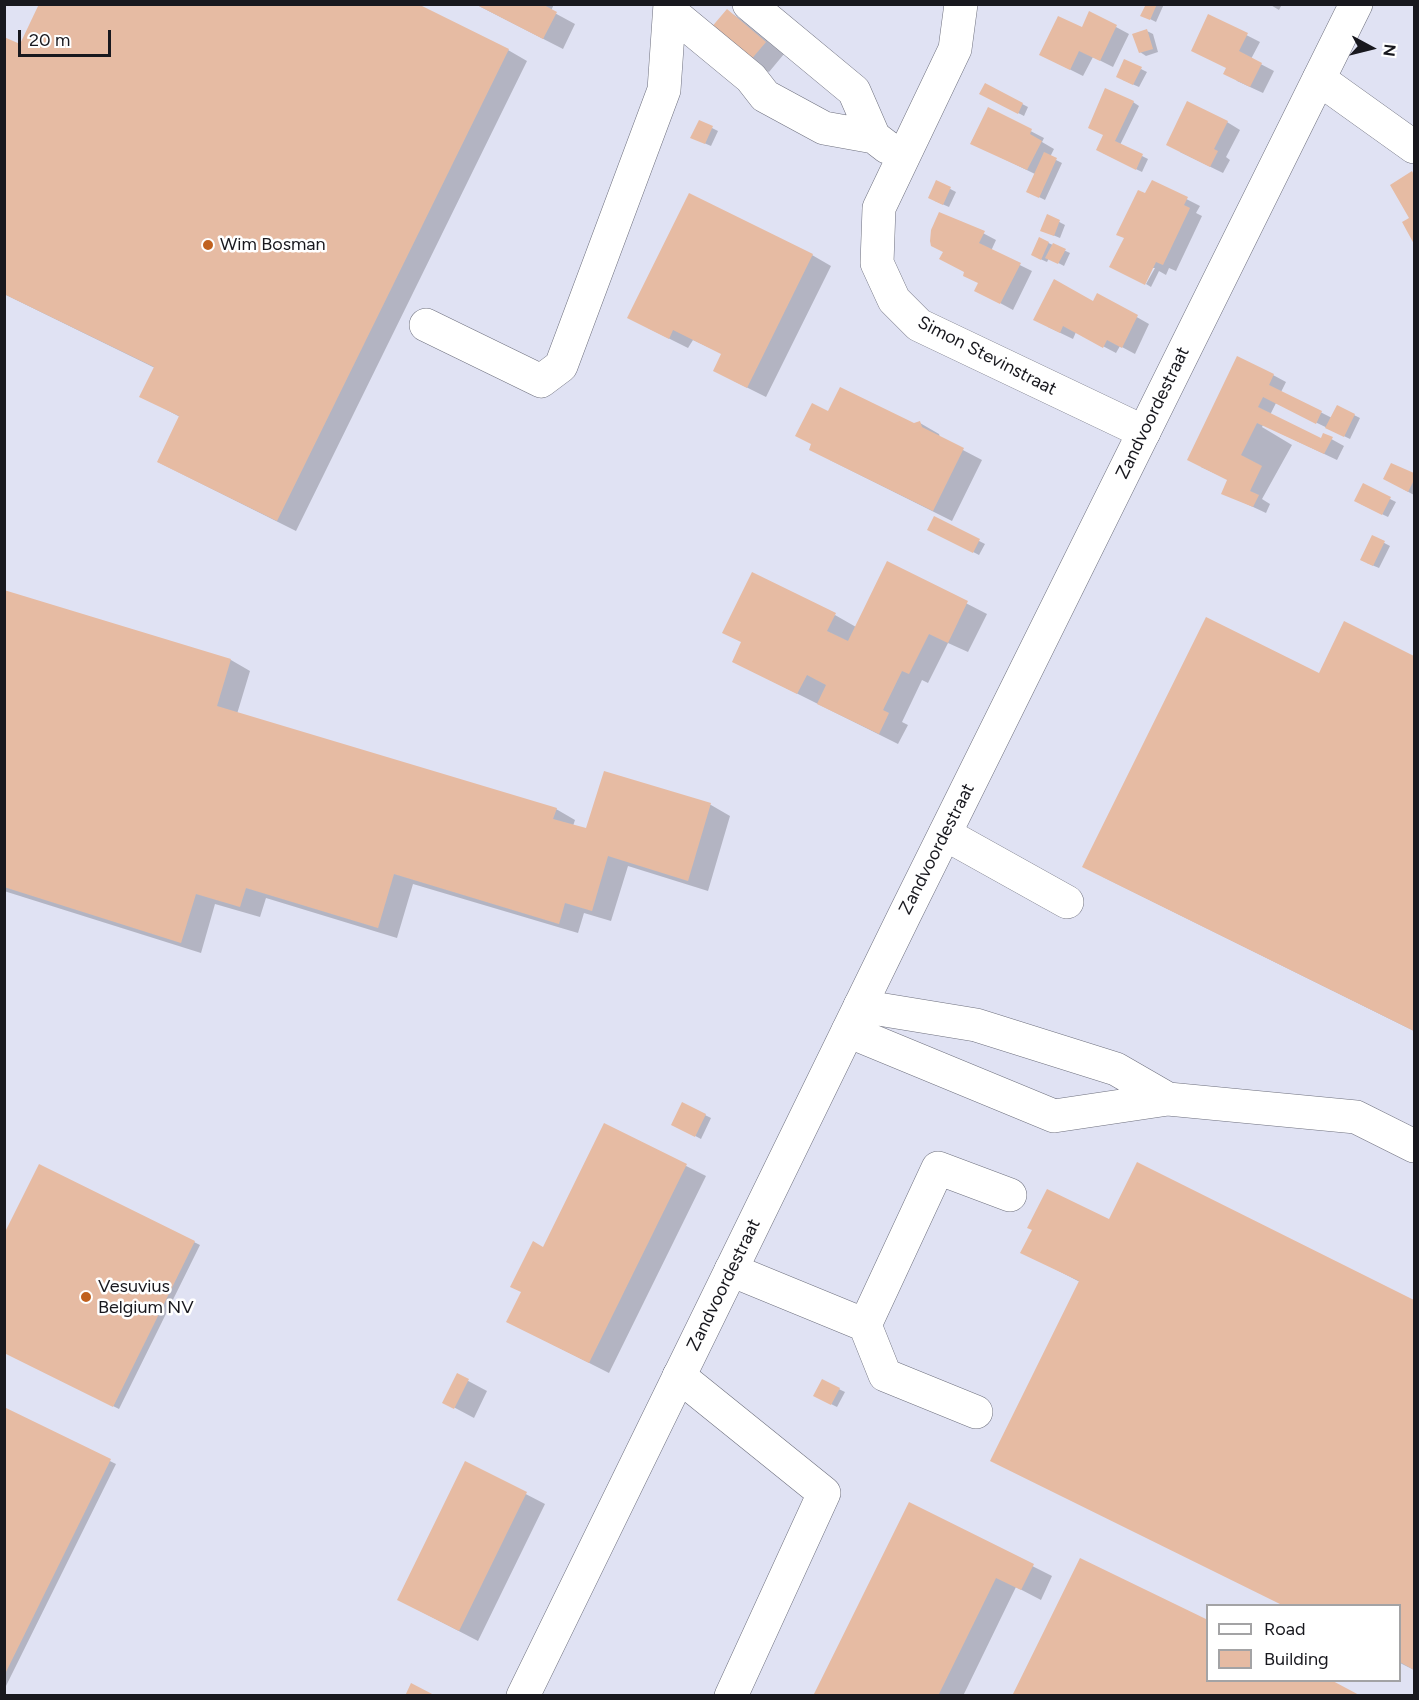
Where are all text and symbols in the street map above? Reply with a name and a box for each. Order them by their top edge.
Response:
scale bar [21,18,114,56]
north arrow [1341,18,1401,78]
text: 20 m [29,29,70,51]
text: N [1379,43,1400,58]
place label: Wim Bosman [220,234,326,256]
marker: Wim Bosman [201,238,215,252]
street label: Simon Stevinstraat [914,312,1060,400]
street label: Zandvoordestraat [1112,343,1194,483]
street label: Zandvoordestraat [895,780,979,918]
street label: Zandvoordestraat [683,1215,765,1355]
place label: Vesuvius Belgium NV [98,1276,194,1318]
marker: Vesuvius Belgium NV [79,1290,93,1304]
legend [1206,1604,1401,1682]
text: Road [1264,1618,1305,1640]
text: Building [1264,1648,1329,1670]

